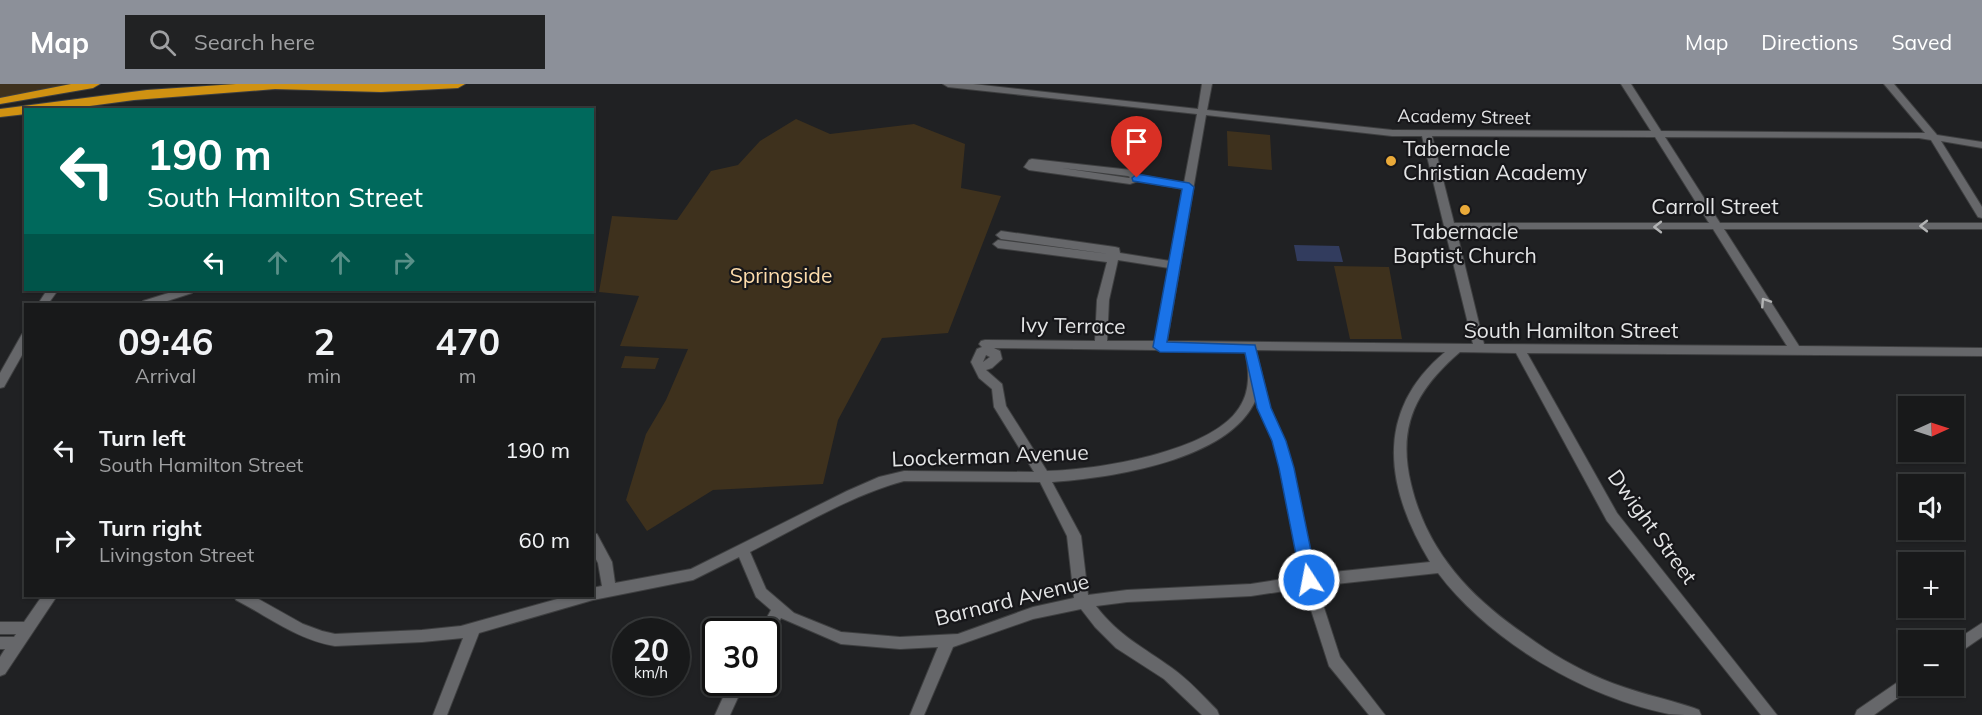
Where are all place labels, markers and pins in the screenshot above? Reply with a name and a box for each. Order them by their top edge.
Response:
pin [1111,116,1162,178]
place label: Tabernacle Christian Academy [1403,135,1587,185]
marker: Tabernacle Christian Academy [1384,154,1398,168]
marker: Tabernacle Baptist Church [1458,203,1472,217]
place label: Tabernacle Baptist Church [1393,218,1537,268]

